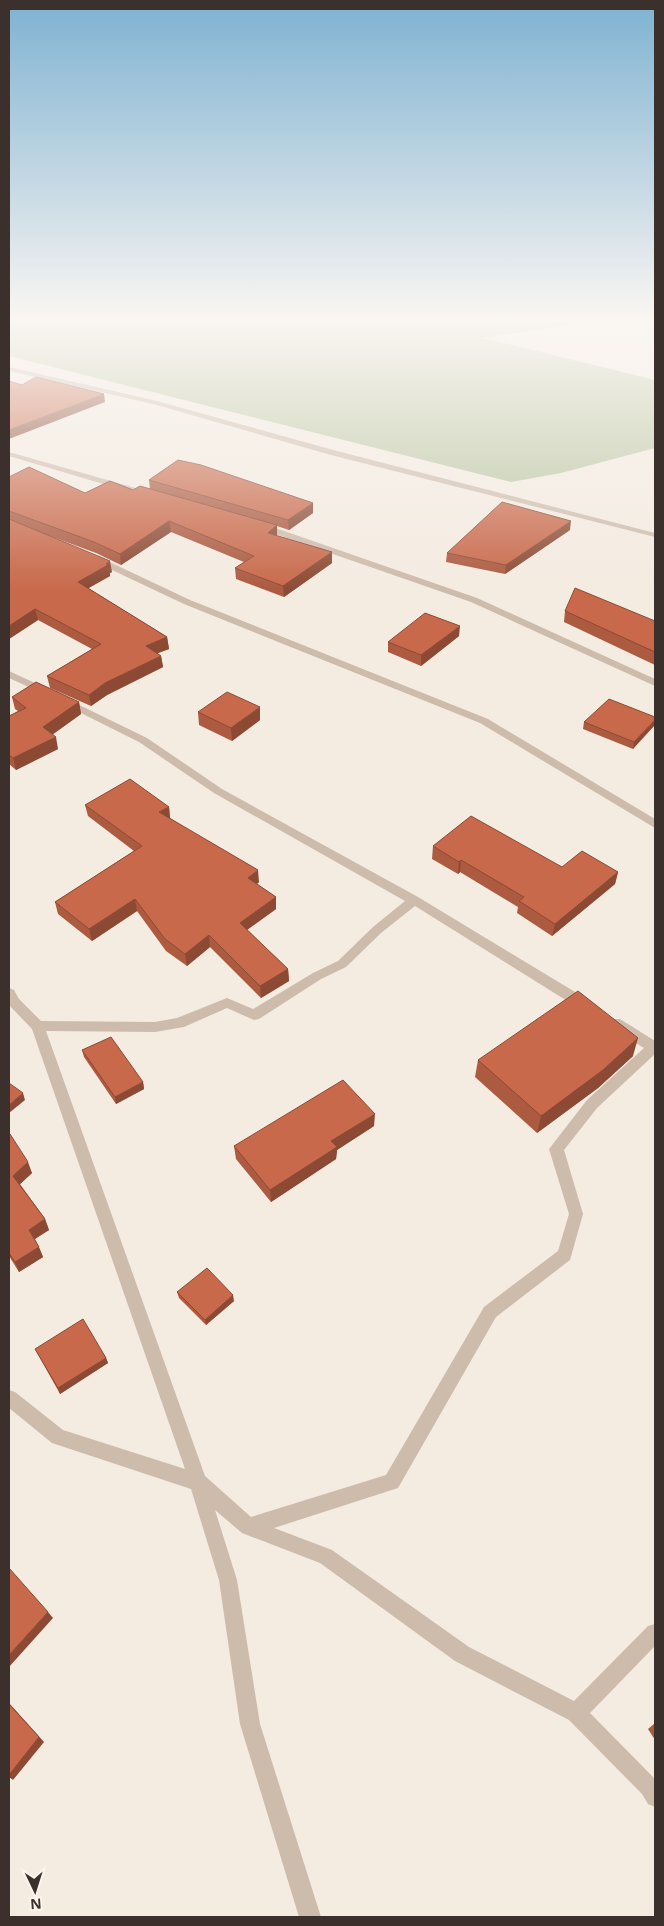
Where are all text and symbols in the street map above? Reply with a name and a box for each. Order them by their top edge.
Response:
north arrow [10,1866,60,1916]
text: N [30,1895,42,1914]

